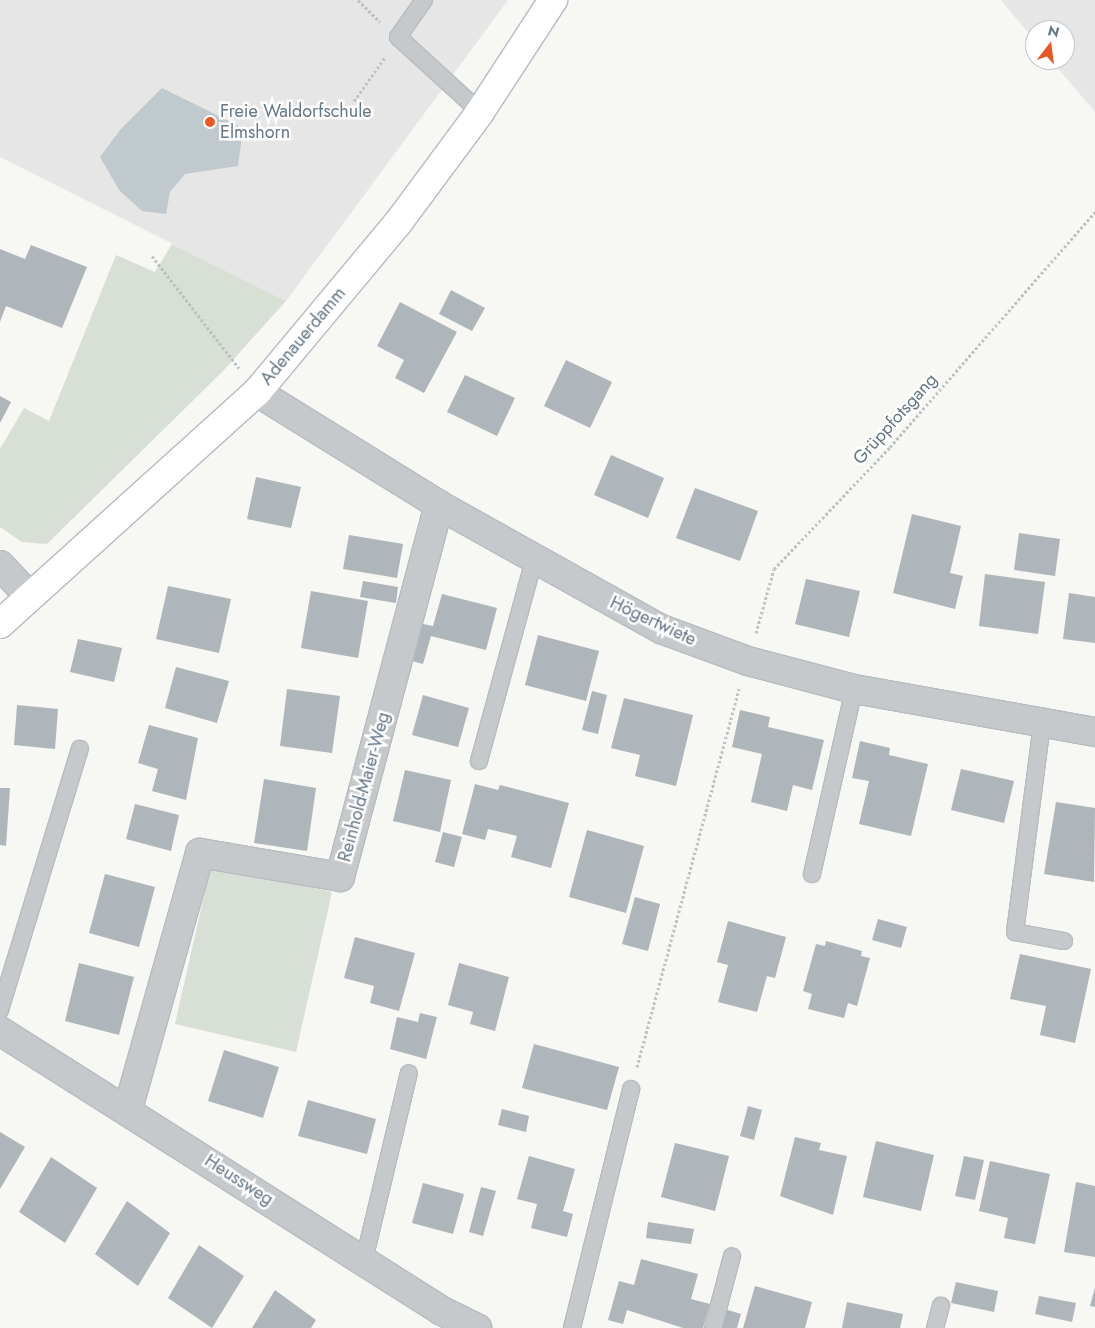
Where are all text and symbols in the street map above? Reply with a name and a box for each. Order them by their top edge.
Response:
north arrow [1025,20,1075,70]
text: N [1046,20,1062,43]
place label: Freie Waldorfschule Elmshorn [220,101,372,144]
marker: Freie Waldorfschule Elmshorn [204,116,216,128]
street label: Adenauerdamm [256,283,350,389]
street label: Grüppfotsgang [848,369,942,469]
street label: Högertwiete [607,592,699,650]
street label: Reinhold-Maier-Weg [334,710,394,864]
street label: Heussweg [201,1150,277,1210]

